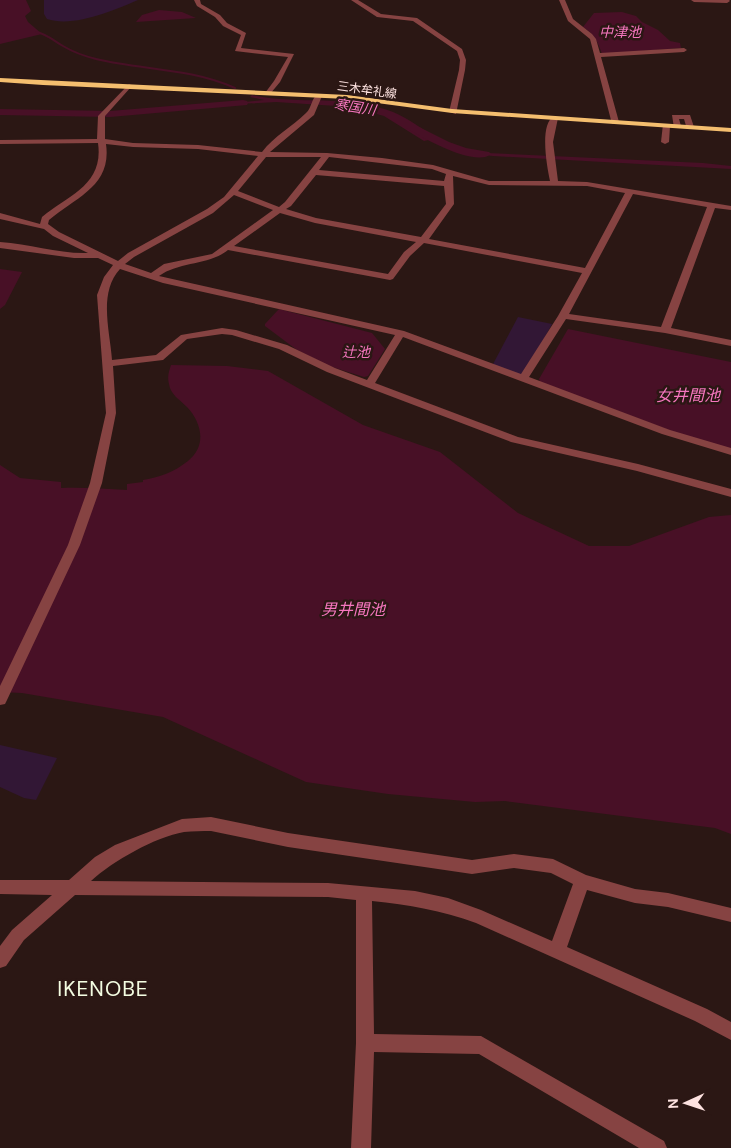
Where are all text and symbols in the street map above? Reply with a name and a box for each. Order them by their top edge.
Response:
water label: 中津池 [599,23,643,41]
street label: 三木牟礼線 [336,78,398,102]
water label: 寒国川 [333,95,379,119]
water label: 辻池 [342,343,372,361]
water label: 女井間池 [656,385,722,406]
water label: 男井間池 [321,599,387,620]
district label: IKENOBE [57,975,149,1003]
north arrow [661,1078,711,1128]
text: N [664,1098,682,1109]

